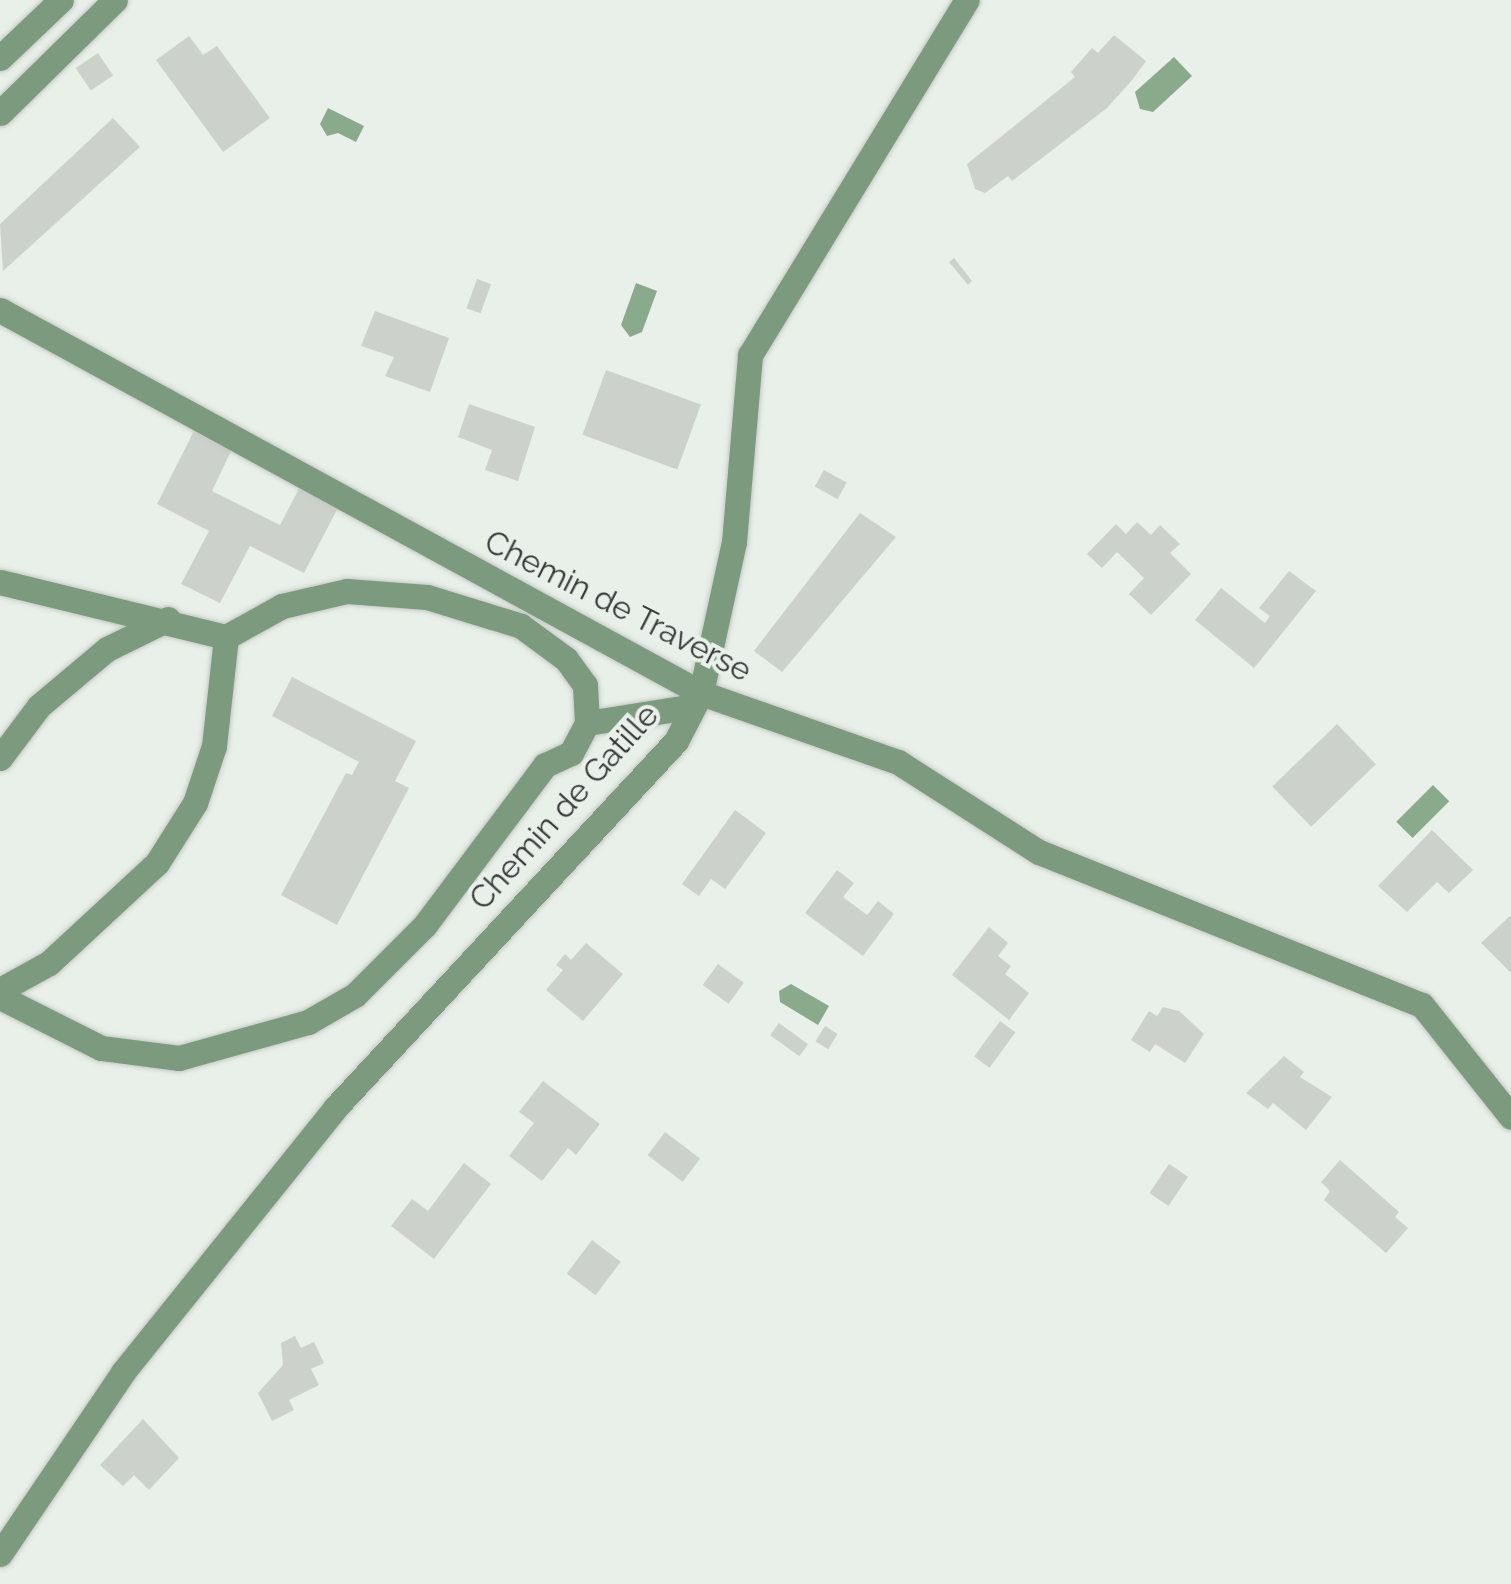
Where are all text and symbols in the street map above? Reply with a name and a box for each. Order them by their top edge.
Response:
street label: Chemin de Traverse [478,522,758,690]
street label: Chemin de Gatille [462,696,666,918]

